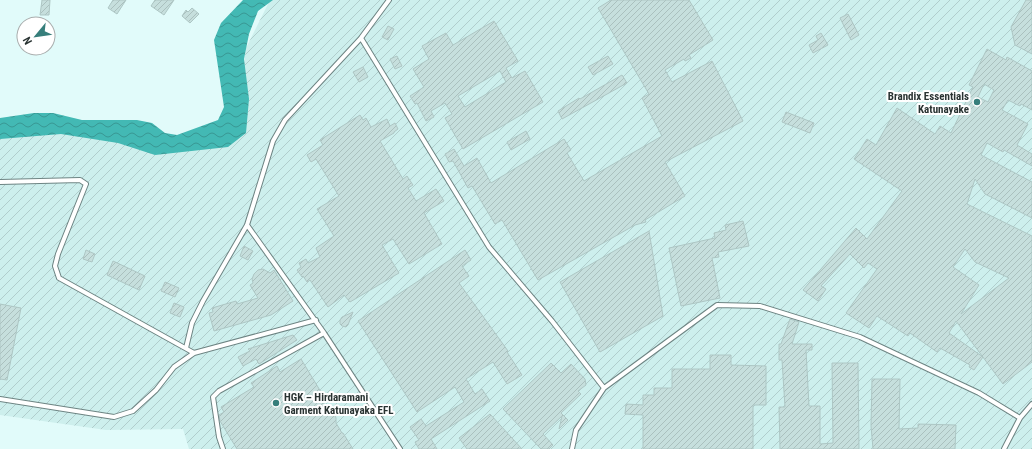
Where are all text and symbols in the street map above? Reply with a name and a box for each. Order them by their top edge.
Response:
north arrow [16,16,56,56]
text: N [20,34,35,47]
place label: Brandix Essentials Katunayake [888,90,969,116]
marker: Brandix Essentials Katunayake [972,97,982,107]
place label: HGK – Hirdaramani Garment Katunayaka EFL [284,391,393,417]
marker: HGK – Hirdaramani Garment Katunayaka EFL [271,398,281,408]

